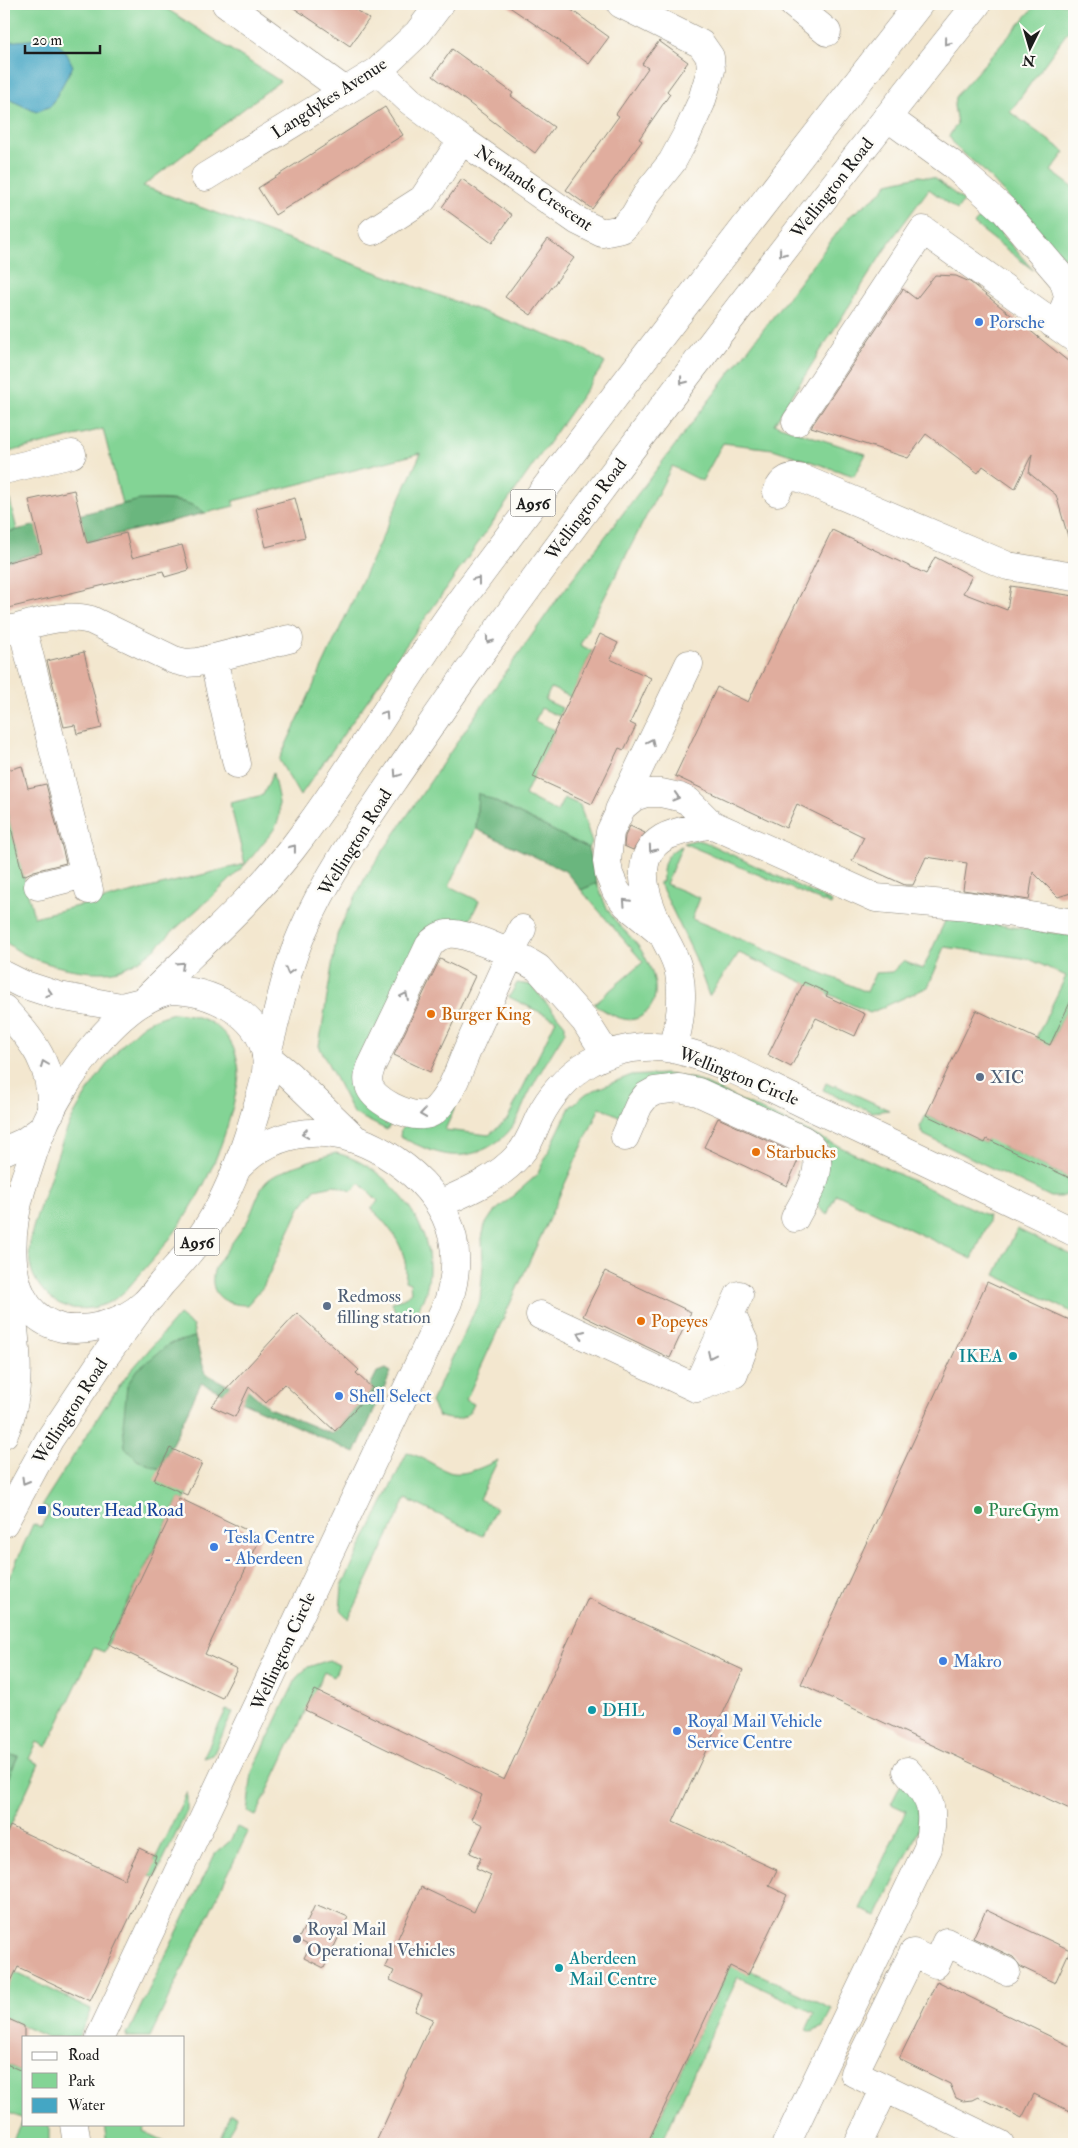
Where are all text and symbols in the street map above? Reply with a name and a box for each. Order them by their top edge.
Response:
scale bar [25,22,100,54]
north arrow [1006,22,1056,72]
text: 20 m [32,31,62,50]
one-way arrow [944,36,952,45]
text: N [1021,51,1037,70]
street label: Langdykes Avenue [267,52,392,144]
street label: Wellington Road [785,133,879,244]
street label: Newlands Crescent [470,140,597,236]
one-way arrow [780,247,788,256]
place label: Porsche [989,311,1045,334]
marker: Porsche [973,316,985,328]
one-way arrow [680,375,689,385]
street label: Wellington Road [540,454,632,566]
road number: A956 [510,489,556,516]
one-way arrow [470,576,480,585]
one-way arrow [486,634,495,644]
one-way arrow [379,710,388,719]
one-way arrow [644,738,655,747]
one-way arrow [394,768,403,778]
street label: Wellington Road [313,785,397,901]
one-way arrow [671,791,680,801]
one-way arrow [287,844,296,853]
one-way arrow [649,844,658,853]
one-way arrow [623,899,632,908]
one-way arrow [175,962,184,971]
one-way arrow [284,967,295,976]
one-way arrow [44,988,53,998]
one-way arrow [399,992,409,1001]
place label: Burger King [441,1003,532,1026]
marker: Burger King [425,1008,437,1020]
street label: Wellington Circle [674,1042,803,1111]
one-way arrow [40,1060,50,1069]
place label: XIC [990,1066,1024,1089]
marker: XIC [974,1071,986,1083]
one-way arrow [418,1108,426,1119]
one-way arrow [301,1128,309,1139]
place label: Starbucks [766,1141,836,1164]
marker: Starbucks [750,1146,762,1158]
road number: A956 [174,1228,220,1256]
place label: Redmoss filling station [337,1285,431,1329]
marker: Redmoss filling station [321,1300,333,1312]
place label: Popeyes [651,1310,708,1333]
marker: Popeyes [635,1315,647,1327]
one-way arrow [578,1330,587,1340]
place label: IKEA [959,1345,1004,1368]
one-way arrow [707,1350,717,1359]
marker: IKEA [1007,1350,1019,1362]
street label: Wellington Road [27,1354,113,1469]
place label: Shell Select [349,1385,432,1408]
marker: Shell Select [333,1390,345,1402]
one-way arrow [22,1476,32,1485]
place label: Souter Head Road [52,1499,184,1522]
place label: PureGym [988,1499,1059,1522]
marker: Souter Head Road [36,1504,48,1516]
marker: PureGym [972,1504,984,1516]
place label: Tesla Centre - Aberdeen [224,1526,315,1570]
marker: Tesla Centre - Aberdeen [208,1541,220,1553]
street label: Wellington Circle [246,1588,321,1715]
place label: Makro [953,1650,1002,1673]
marker: Makro [937,1655,949,1667]
place label: DHL [602,1699,644,1722]
marker: DHL [586,1704,598,1716]
place label: Royal Mail Vehicle Service Centre [687,1710,823,1754]
marker: Royal Mail Vehicle Service Centre [671,1725,683,1737]
place label: Royal Mail Operational Vehicles [307,1918,455,1962]
marker: Royal Mail Operational Vehicles [291,1933,303,1945]
place label: Aberdeen Mail Centre [568,1947,657,1991]
marker: Aberdeen Mail Centre [553,1962,565,1974]
legend [22,2036,185,2126]
text: Road [68,2046,100,2065]
text: Park [68,2072,95,2091]
text: Water [67,2096,105,2115]

